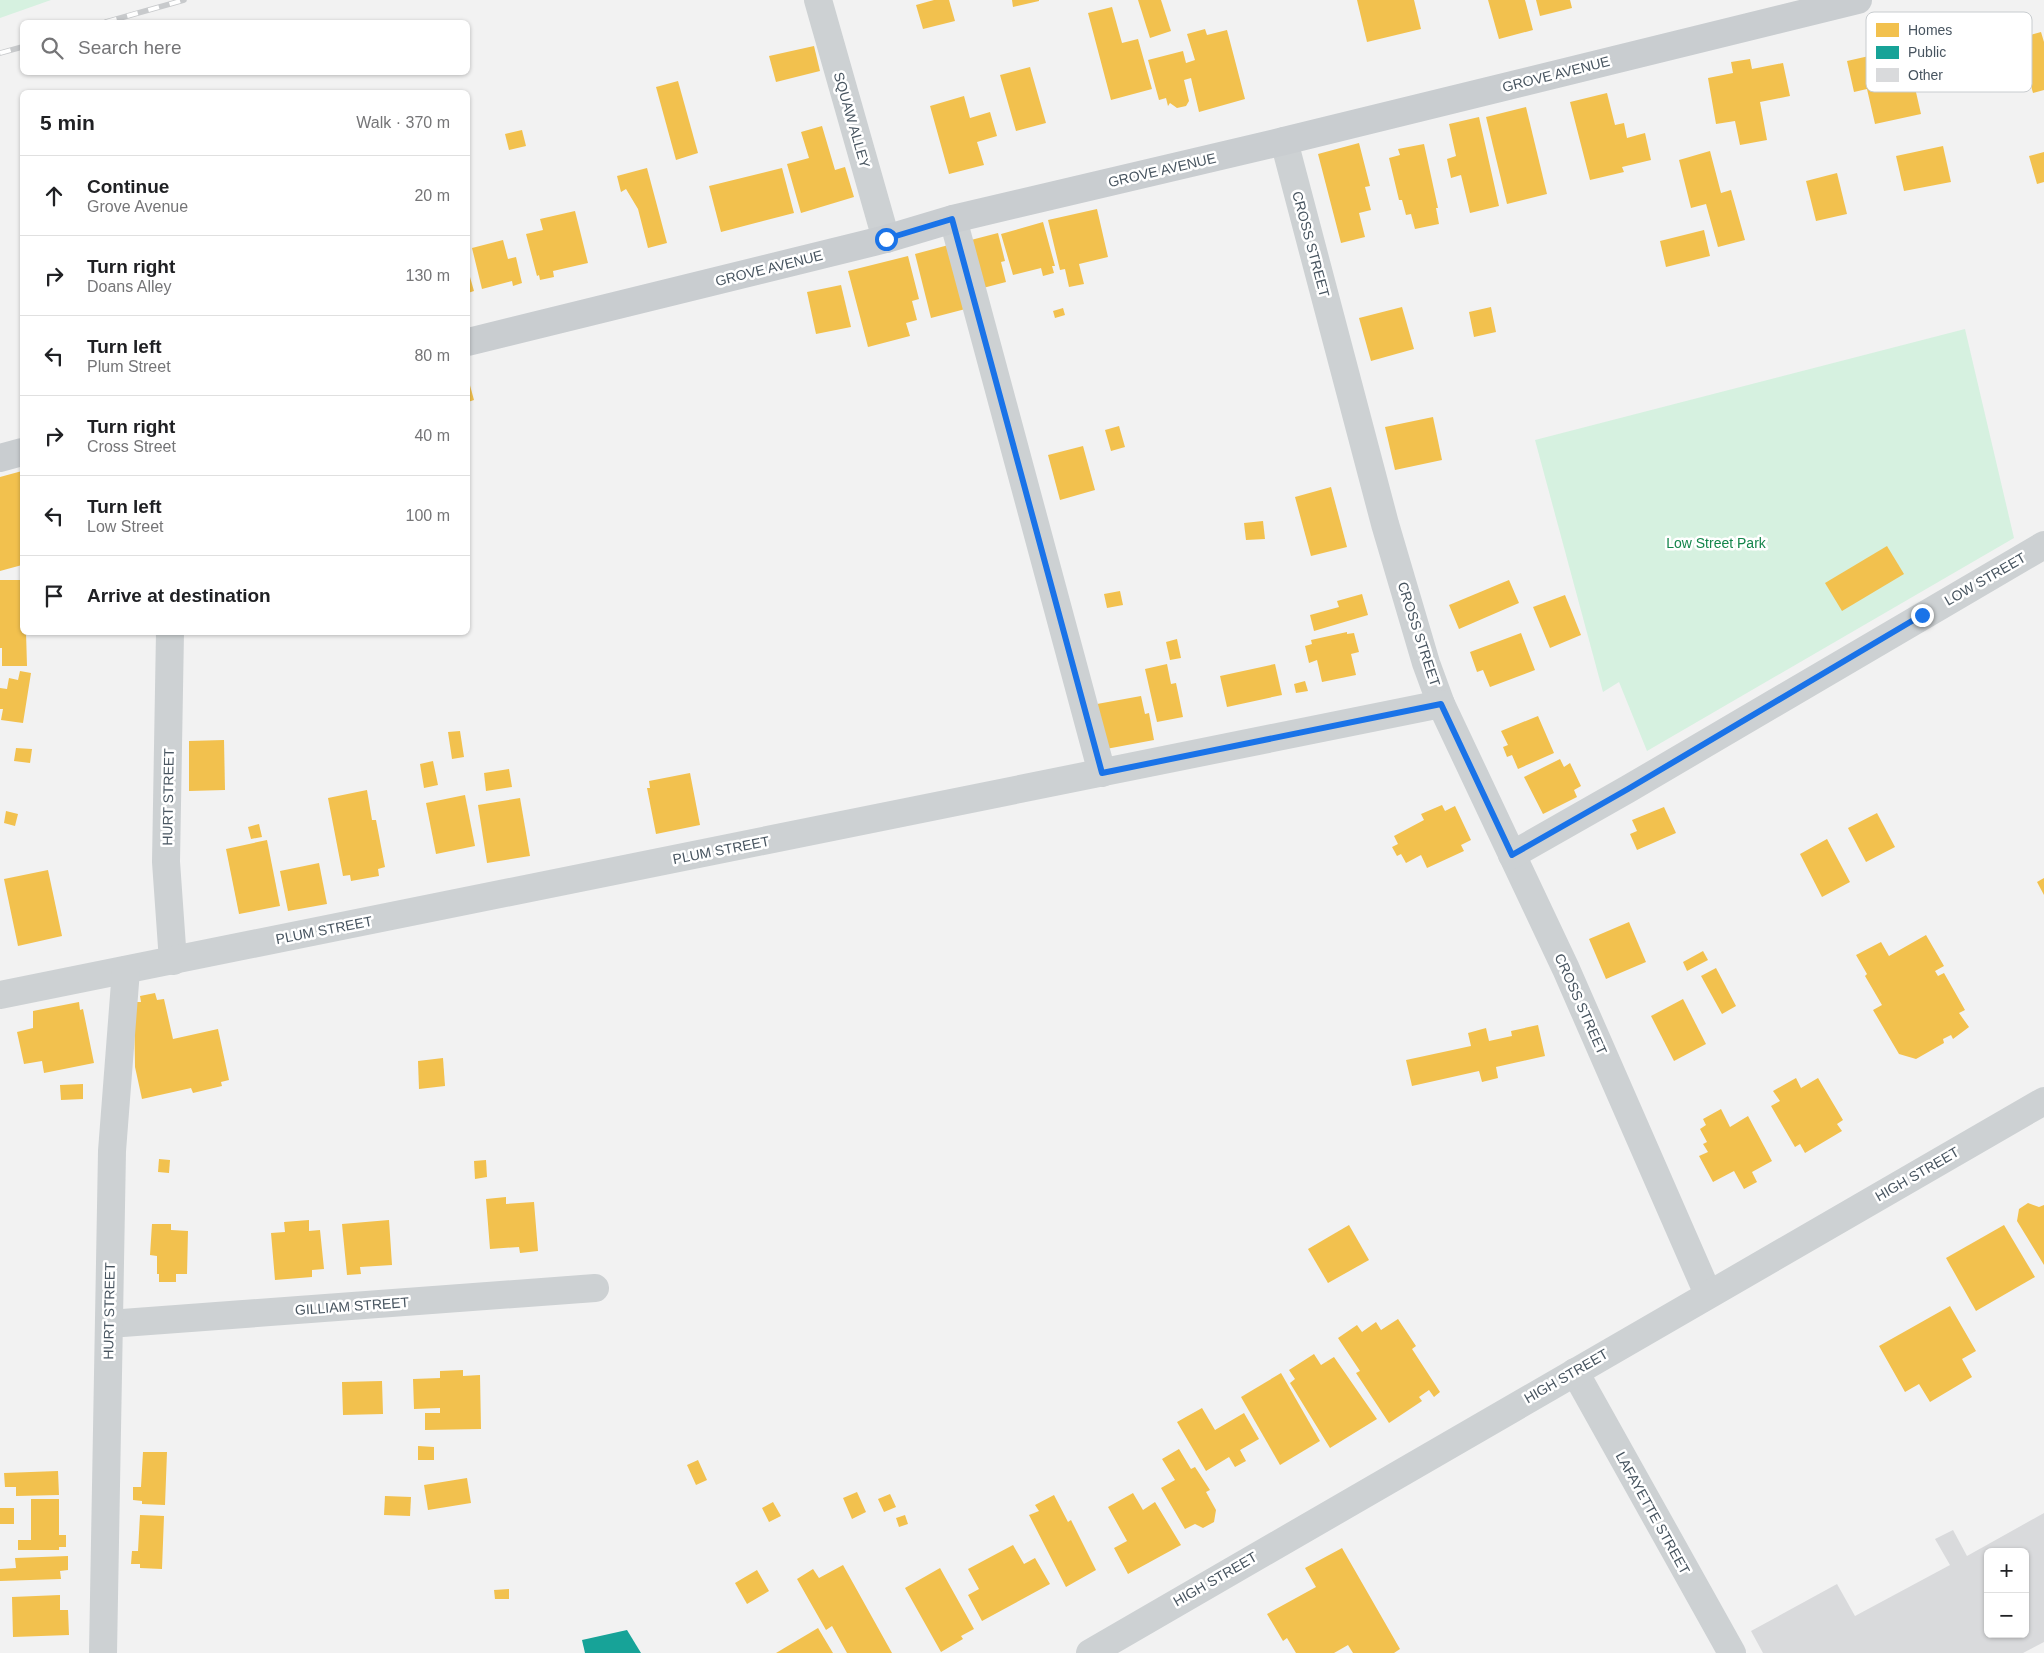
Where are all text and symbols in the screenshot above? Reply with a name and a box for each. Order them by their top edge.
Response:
legend [1866,12,2032,92]
search box [20,20,470,75]
text: Homes [1908,22,1952,38]
icon: search [38,34,66,62]
text: Search here [78,37,182,58]
text: Public [1908,44,1946,60]
street label: GROVE AVENUE [1501,53,1611,95]
text: Other [1908,67,1943,83]
street label: SQUAW ALLEY [831,70,874,170]
text: 5 min [40,111,95,134]
text: Walk · 370 m [356,114,450,131]
street label: GROVE AVENUE [1107,150,1217,190]
text: Continue [87,176,169,197]
icon: ahead [40,182,68,210]
text: 20 m [414,187,450,204]
street label: CROSS STREET [1289,189,1333,299]
text: Grove Avenue [87,198,188,215]
route start [875,228,898,251]
street label: GROVE AVENUE [714,247,824,289]
text: Turn right [87,256,175,277]
icon: right [40,262,68,290]
text: 130 m [406,267,450,284]
text: Doans Alley [87,278,172,295]
text: Turn left [87,336,162,357]
icon: left [40,342,68,370]
text: 80 m [414,347,450,364]
text: Plum Street [87,358,171,375]
text: Turn right [87,416,175,437]
icon: right [40,422,68,450]
text: 40 m [414,427,450,444]
text: Cross Street [87,438,176,455]
text: Turn left [87,496,162,517]
icon: left [40,502,68,530]
text: 100 m [406,507,450,524]
text: Low Street [87,518,163,535]
park label: Low Street Park [1666,535,1767,551]
street label: LOW STREET [1942,549,2029,609]
street label: CROSS STREET [1395,580,1444,689]
icon: arrive [40,582,68,610]
text: Arrive at destination [87,585,271,606]
route end [1911,604,1934,627]
street label: HURT STREET [159,748,177,846]
street label: PLUM STREET [671,833,771,867]
street label: PLUM STREET [274,913,374,947]
street label: CROSS STREET [1552,951,1611,1057]
street label: HIGH STREET [1872,1143,1962,1204]
street label: HURT STREET [100,1262,118,1360]
street label: GILLIAM STREET [294,1294,410,1318]
street label: HIGH STREET [1521,1345,1611,1406]
street label: LAFAYETTE STREET [1613,1449,1694,1577]
street label: HIGH STREET [1170,1548,1260,1609]
map controls [1984,1548,2029,1638]
button: + [1984,1548,2029,1593]
button: − [1984,1593,2029,1638]

